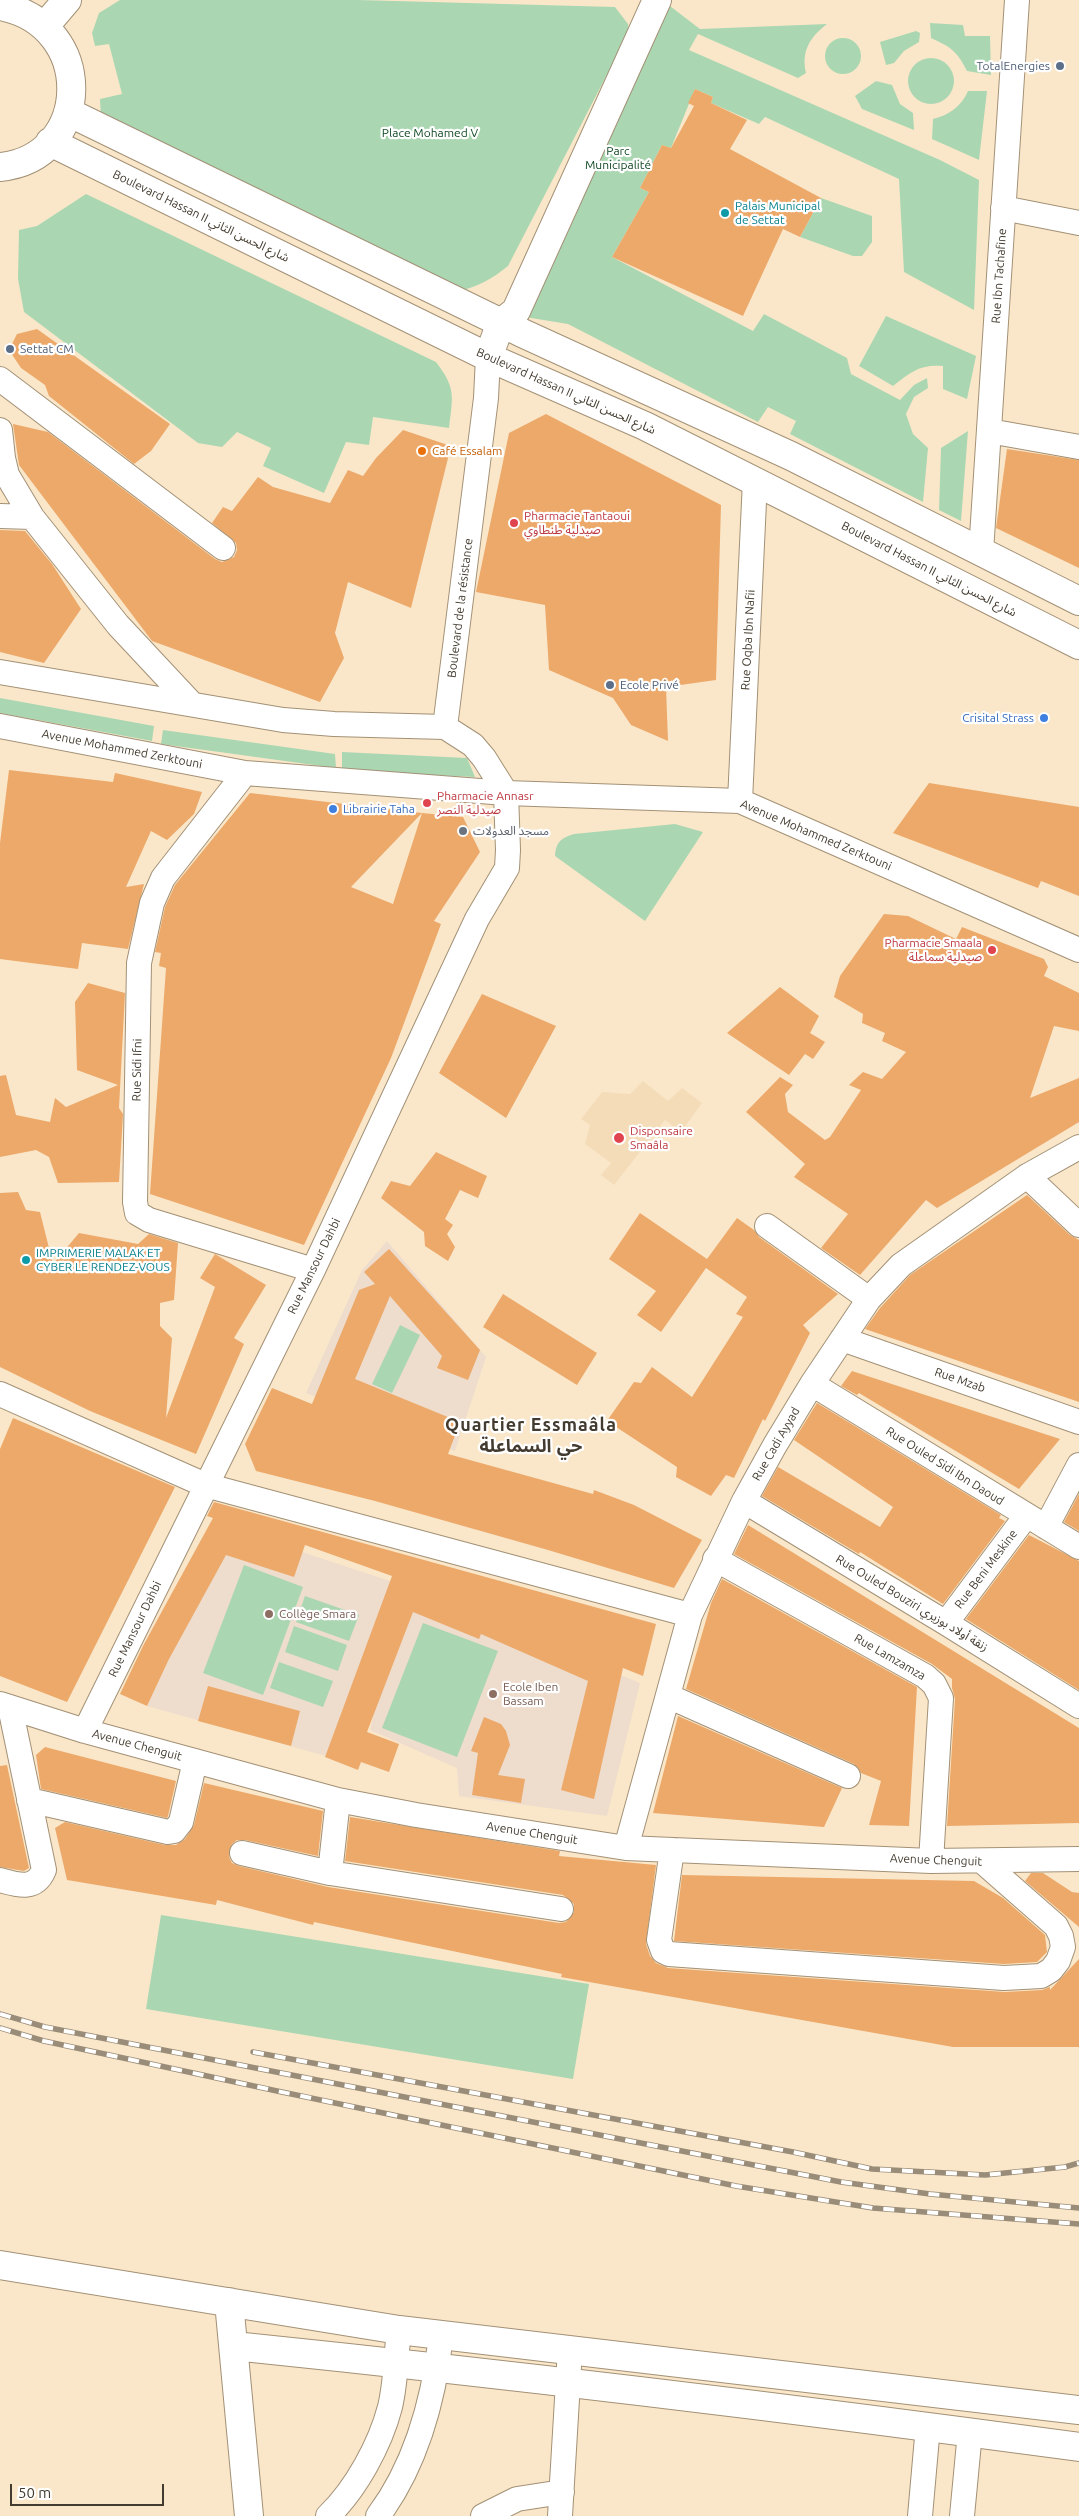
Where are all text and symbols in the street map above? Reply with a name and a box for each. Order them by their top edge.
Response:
place label: TotalEnergies [976,59,1050,73]
marker: TotalEnergies [1054,60,1066,72]
park label: Place Mohamed V [382,126,478,140]
park label: Parc Municipalité [585,144,651,172]
street label: Boulevard Hassan II شارع الحسن الثاني [110,167,292,265]
place label: Palais Municipal de Settat [735,199,820,227]
marker: Palais Municipal de Settat [719,207,731,219]
street label: Rue Ibn Tachafine [988,228,1010,324]
place label: Settat CM [20,342,74,356]
marker: Settat CM [4,343,16,355]
street label: Boulevard Hassan II شارع الحسن الثاني [474,345,658,437]
place label: Café Essalam [432,444,502,458]
marker: Café Essalam [416,445,428,457]
place label: Pharmacie Tantaoui صيدلية طنطاوي [524,509,630,537]
marker: Pharmacie Tantaoui صيدلية طنطاوي [508,517,520,529]
street label: Boulevard Hassan II شارع الحسن الثاني [839,518,1019,620]
street label: Boulevard de la résistance [444,537,476,679]
street label: Rue Oqba Ibn Nafii [738,589,758,691]
place label: Ecole Privé [620,678,679,692]
marker: Ecole Privé [604,679,616,691]
place label: Crisital Strass [962,711,1034,725]
marker: Crisital Strass [1038,712,1050,724]
street label: Avenue Mohammed Zerktouni [41,726,203,772]
place label: Pharmacie Annasr صيدلية النصر [437,789,534,817]
marker: Pharmacie Annasr صيدلية النصر [421,797,433,809]
street label: Avenue Mohammed Zerktouni [738,797,894,873]
place label: Librairie Taha [343,802,415,816]
marker: Librairie Taha [327,803,339,815]
place label: مسجد العدولات [473,824,549,838]
marker: مسجد العدولات [457,825,469,837]
place label: Pharmacie Smaala صيدلية سماعلة [885,936,982,964]
marker: Pharmacie Smaala صيدلية سماعلة [986,944,998,956]
street label: Rue Sidi Ifni [129,1038,145,1102]
place label: Disponsaire Smaâla [630,1124,693,1152]
marker: Disponsaire Smaâla [612,1131,626,1145]
street label: Rue Mansour Dahbi [285,1216,343,1316]
place label: IMPRIMERIE MALAK ET CYBER LE RENDEZ-VOUS [36,1246,170,1274]
marker: IMPRIMERIE MALAK ET CYBER LE RENDEZ-VOUS [20,1254,32,1266]
street label: Rue Mzab [933,1365,987,1395]
street label: Rue Cadi Ayyad [749,1405,803,1483]
district label: Quartier Essmaâla حي السماعلة [443,1414,619,1456]
street label: Rue Ouled Sidi Ibn Daoud [883,1424,1007,1508]
street label: Rue Beni Meskine [952,1527,1020,1611]
street label: Rue Ouled Bouziri زنقة أولاد بوزيري [833,1552,991,1654]
street label: Rue Mansour Dahbi [106,1579,164,1679]
place label: Collège Smara [279,1607,356,1621]
marker: Collège Smara [263,1608,275,1620]
street label: Rue Lamzamza [852,1631,928,1683]
place label: Ecole Iben Bassam [503,1680,558,1708]
marker: Ecole Iben Bassam [487,1688,499,1700]
street label: Avenue Chenguit [91,1726,183,1764]
street label: Avenue Chenguit [485,1819,579,1847]
street label: Avenue Chenguit [890,1851,982,1869]
scale bar [12,2474,166,2506]
text: 50 m [18,2484,51,2501]

